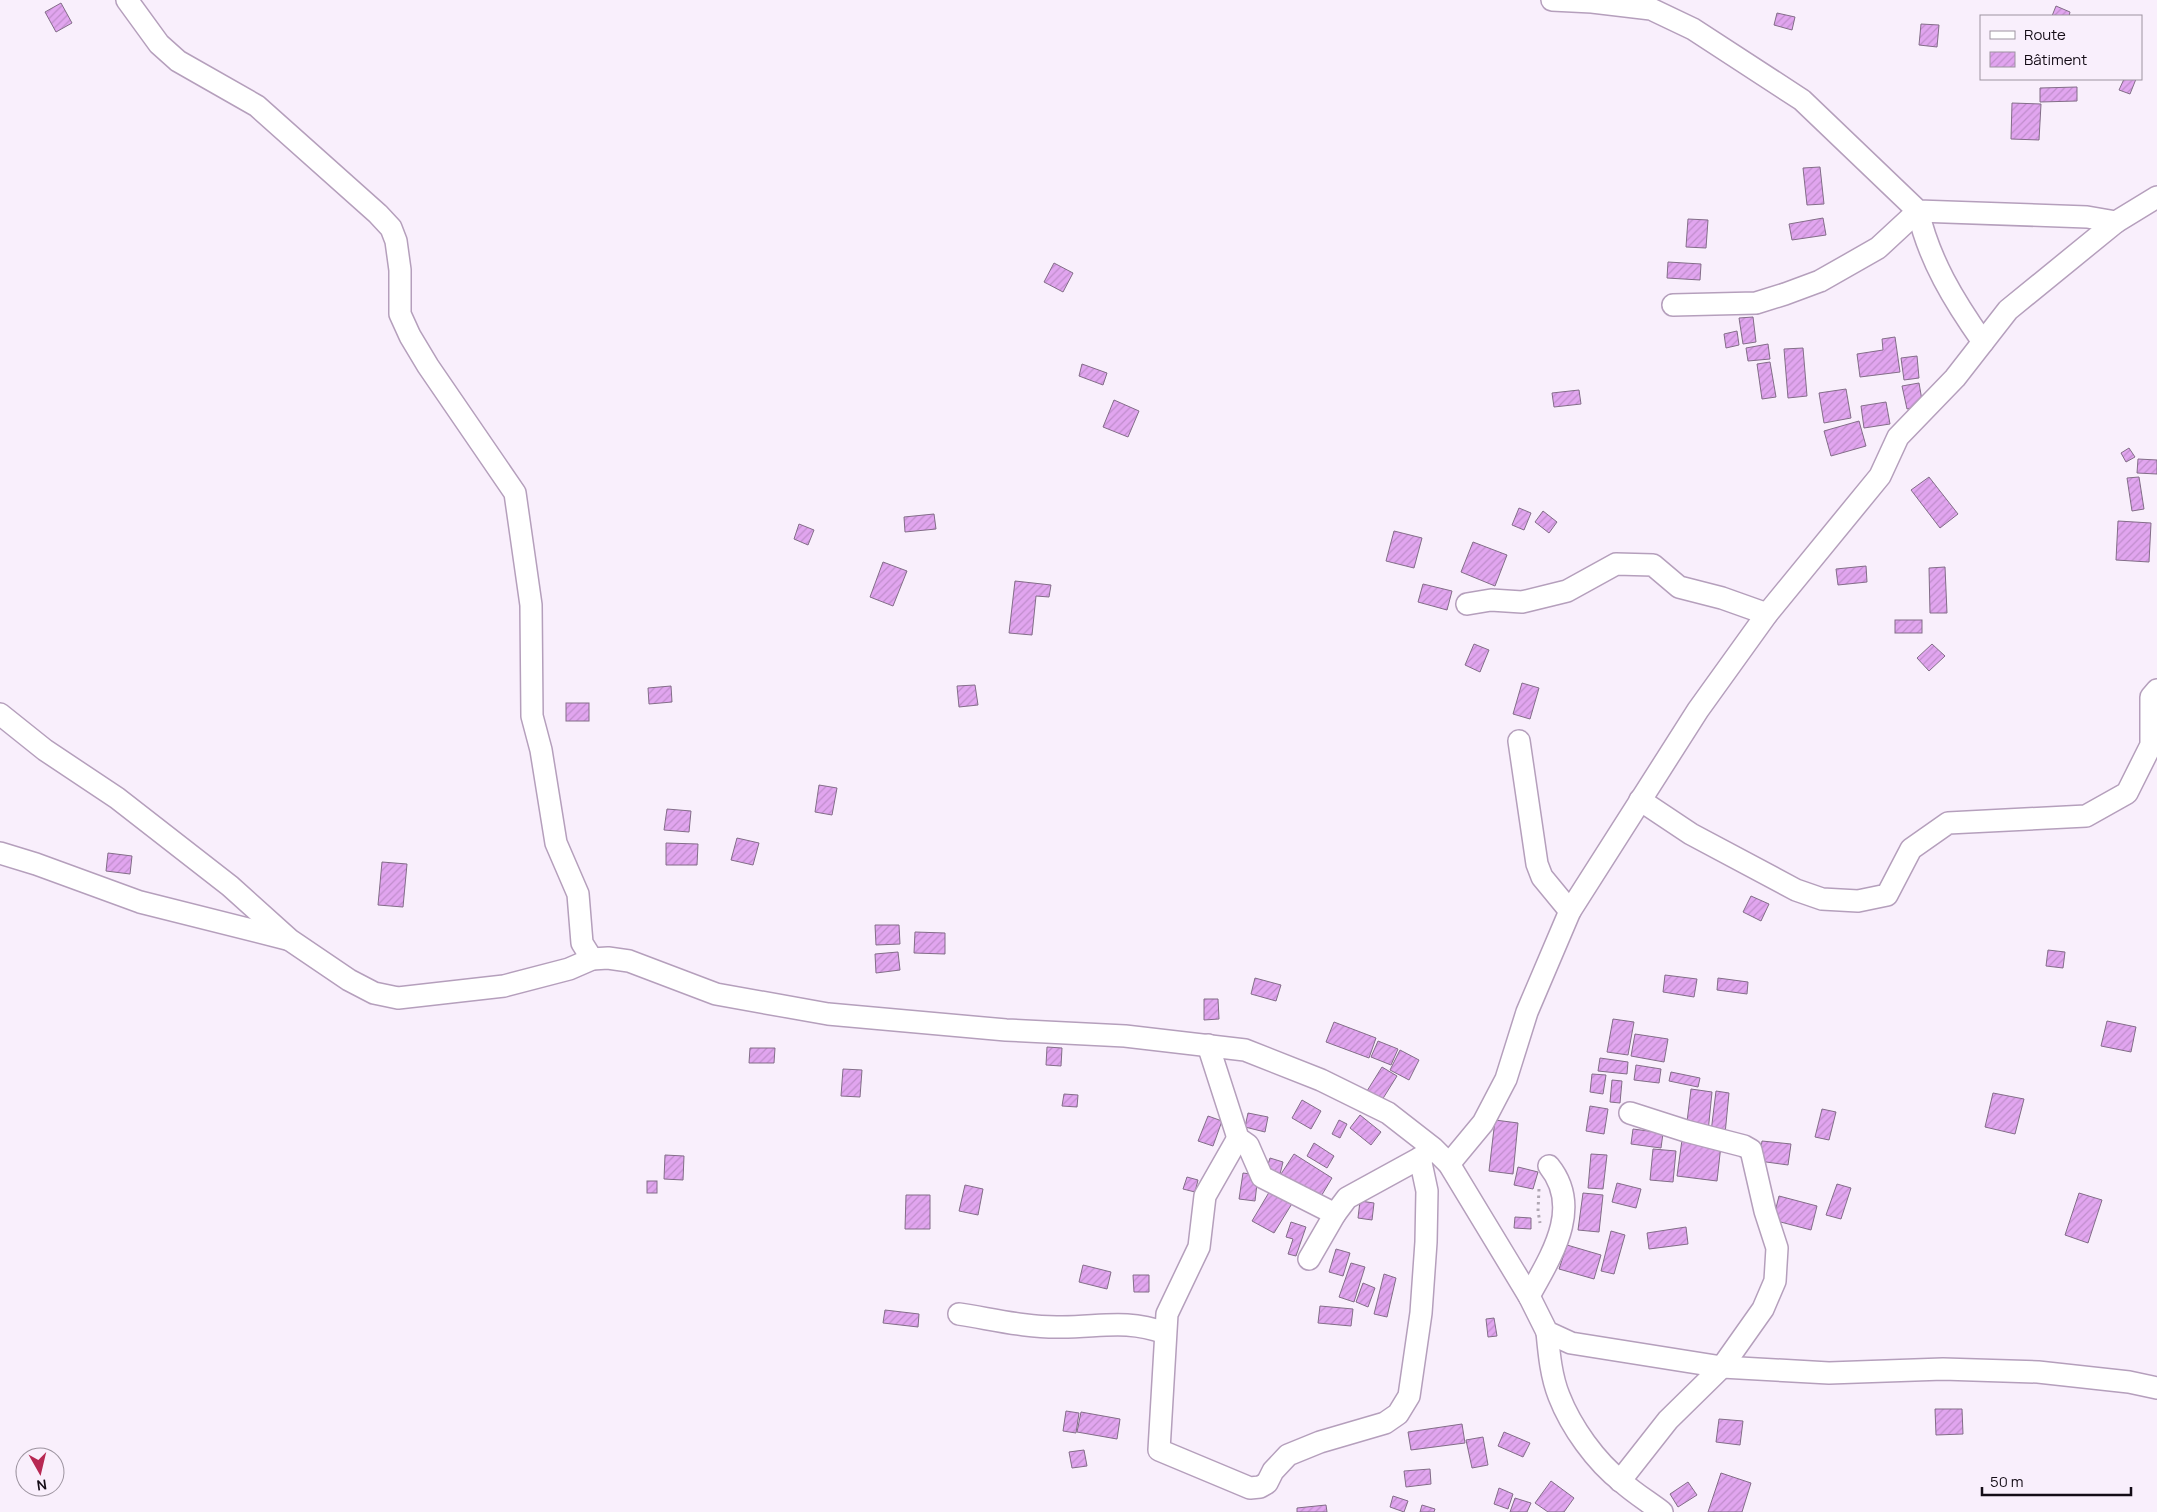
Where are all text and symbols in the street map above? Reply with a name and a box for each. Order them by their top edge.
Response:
legend [1980,15,2142,80]
text: Route [2024,24,2066,45]
text: Bâtiment [2024,49,2087,70]
north arrow [15,1447,65,1497]
scale bar [1982,1464,2131,1496]
text: 50 m [1990,1471,2024,1492]
text: N [36,1475,48,1495]

